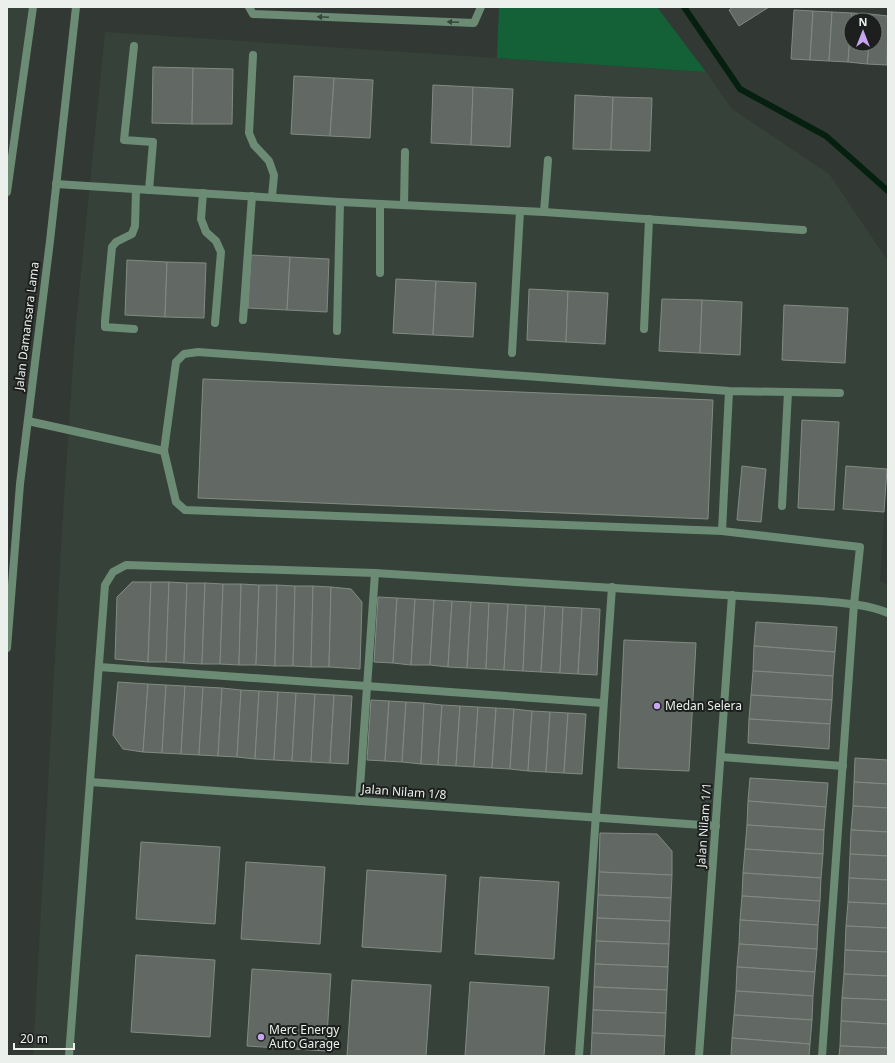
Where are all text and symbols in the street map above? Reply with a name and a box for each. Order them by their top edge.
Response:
north arrow [843,12,883,52]
one-way arrow [316,14,329,20]
text: N [859,14,867,29]
one-way arrow [446,19,459,25]
street label: Jalan Damansara Lama [10,261,43,392]
place label: Medan Selera [665,697,742,714]
marker: Medan Selera [652,701,662,711]
street label: Jalan Nilam 1/8 [360,780,447,803]
street label: Jalan Nilam 1/1 [692,782,715,869]
place label: Merc Energy Auto Garage [269,1021,340,1052]
scale bar [14,1025,74,1051]
text: 20 m [20,1030,48,1047]
marker: Merc Energy Auto Garage [256,1032,266,1042]

